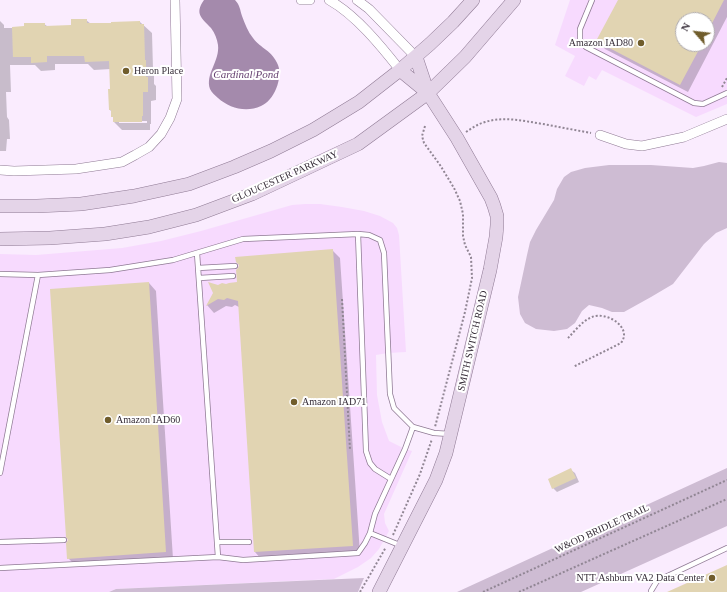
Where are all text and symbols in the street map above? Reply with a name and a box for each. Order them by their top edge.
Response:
north arrow [675,12,715,52]
text: N [678,21,692,33]
place label: Amazon IAD80 [569,37,633,49]
marker: Amazon IAD80 [636,38,646,48]
place label: Heron Place [134,65,183,77]
marker: Heron Place [121,66,131,76]
water label: Cardinal Pond [213,68,279,82]
street label: GLOUCESTER PARKWAY [230,148,340,206]
street label: SMITH SWITCH ROAD [456,290,490,392]
place label: Amazon IAD71 [302,396,366,408]
marker: Amazon IAD71 [289,397,299,407]
place label: Amazon IAD60 [116,414,180,426]
marker: Amazon IAD60 [103,415,113,425]
street label: W&OD BRIDLE TRAIL [553,502,651,556]
place label: NTT Ashburn VA2 Data Center [576,572,704,584]
marker: NTT Ashburn VA2 Data Center [707,573,717,583]

